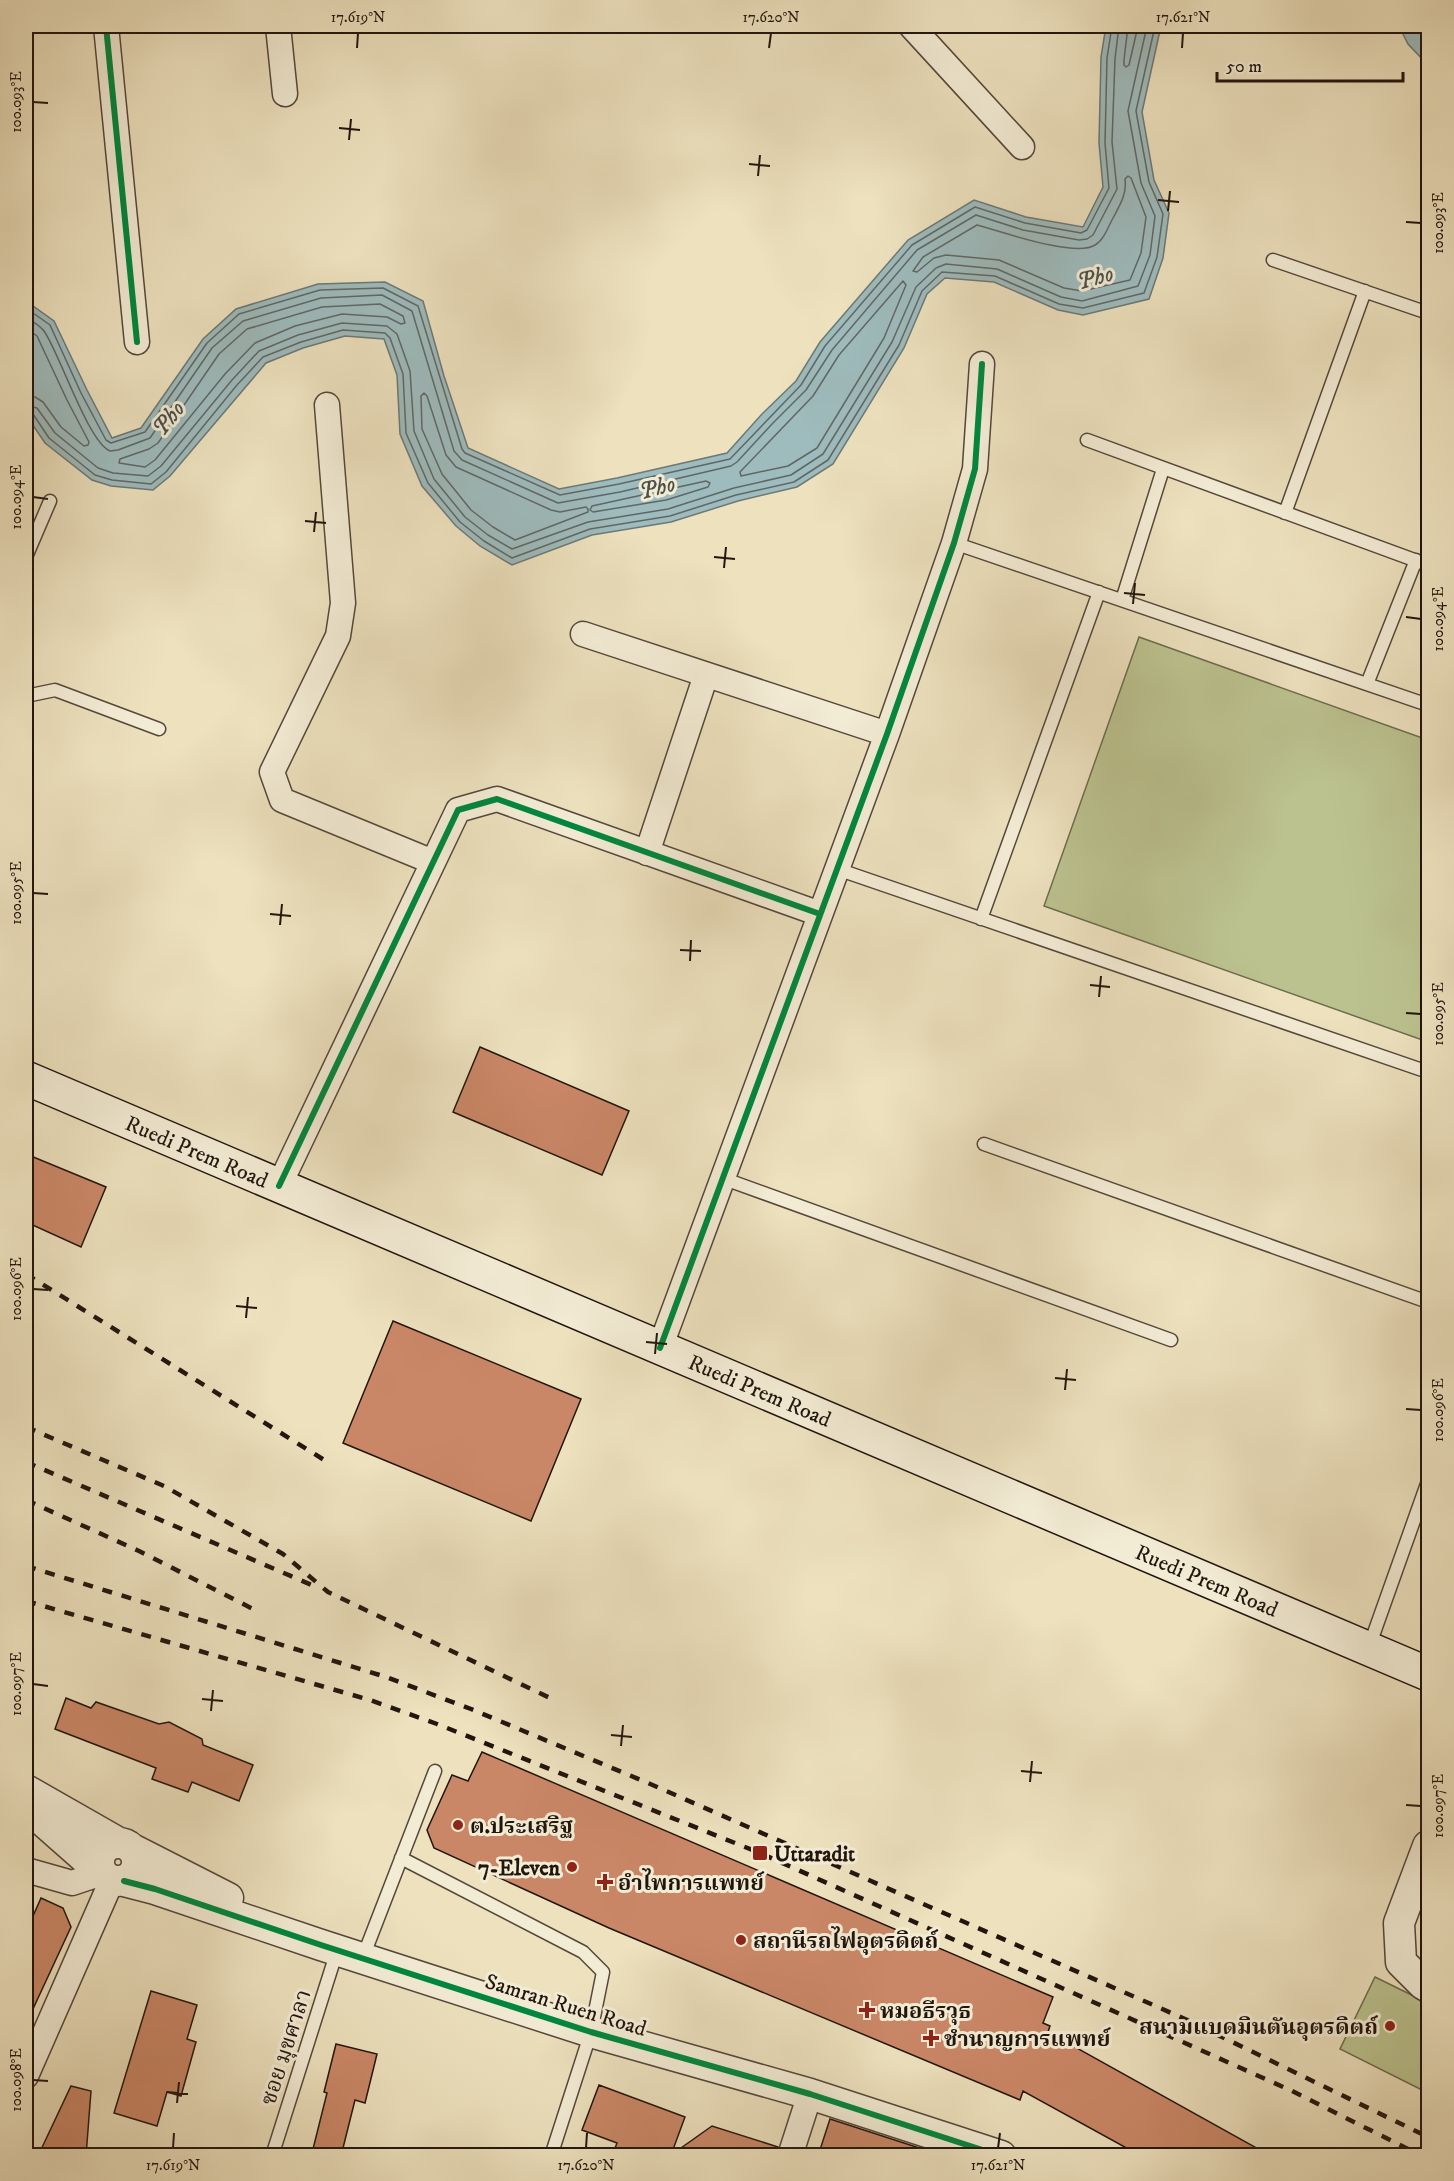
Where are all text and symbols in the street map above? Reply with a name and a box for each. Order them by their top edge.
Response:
text: 17.619°N [331,8,385,27]
text: 17.620°N [742,8,800,27]
text: 17.621°N [1156,8,1210,27]
scale bar [1217,45,1403,83]
text: 50 m [1226,56,1262,78]
text: 100.093°E [7,71,26,133]
text: 100.093°E [1429,192,1448,254]
water label: Pho [1074,259,1117,297]
water label: Pho [146,395,192,442]
text: 100.094°E [7,464,26,529]
water label: Pho [636,469,679,507]
text: 100.094°E [1429,586,1448,651]
text: 100.095°E [7,861,26,925]
text: 100.095°E [1429,982,1448,1046]
street label: Ruedi Prem Road [121,1110,272,1195]
text: 100.096°E [7,1257,26,1321]
street label: Ruedi Prem Road [684,1349,835,1434]
text: 100.096°E [1429,1378,1448,1442]
street label: Ruedi Prem Road [1131,1539,1282,1624]
text: 100.097°E [7,1652,26,1716]
text: 100.097°E [1429,1774,1448,1838]
place label: ต.ประเสริฐ [470,1813,573,1840]
marker: ต.ประเสริฐ [451,1818,465,1832]
place label: Uttaradit [774,1841,855,1868]
marker: Uttaradit [751,1844,769,1862]
place label: 7-Eleven [478,1855,561,1882]
marker: 7-Eleven [565,1860,579,1874]
place label: อำไพการแพทย์ [618,1868,765,1897]
marker: อำไพการแพทย์ [596,1873,614,1891]
place label: สถานีรถไฟอุตรดิตถ์ [753,1926,939,1955]
marker: สถานีรถไฟอุตรดิตถ์ [734,1933,748,1947]
street label: Samran Ruen Road [482,1968,650,2043]
street label: ซอย มุขศาลา [255,1986,318,2109]
place label: หมอธีรวุธ [880,1998,971,2025]
marker: หมอธีรวุธ [858,2001,876,2019]
place label: สนามแบดมินตันอุตรดิตถ์ [1139,2014,1379,2041]
marker: สนามแบดมินตันอุตรดิตถ์ [1383,2019,1397,2033]
place label: ชำนาญการแพทย์ [944,2026,1111,2053]
marker: ชำนาญการแพทย์ [922,2029,940,2047]
text: 100.098°E [7,2048,26,2112]
text: 17.619°N [146,2156,200,2175]
text: 17.620°N [557,2156,615,2175]
text: 17.621°N [971,2156,1025,2175]

